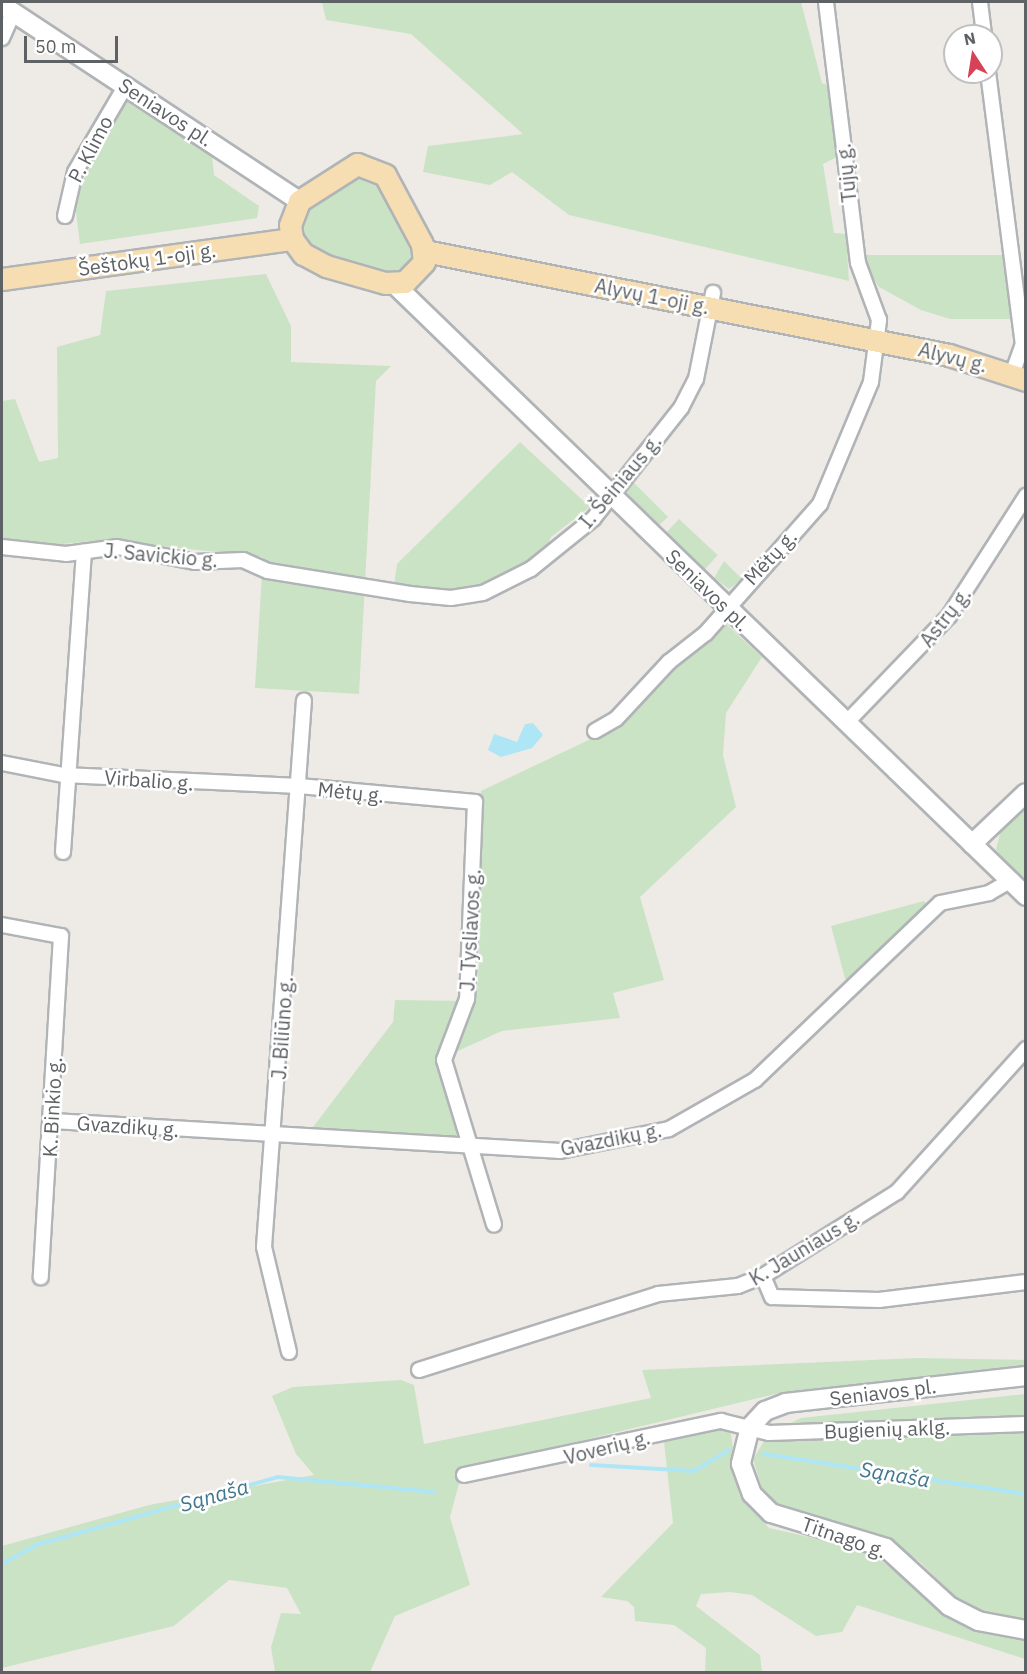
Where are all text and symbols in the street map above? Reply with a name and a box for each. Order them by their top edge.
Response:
scale bar [27,24,122,62]
north arrow [943,24,1003,84]
text: N [962,27,977,49]
text: 50 m [35,35,77,58]
street label: Seniavos pl. [114,73,218,151]
street label: P. Klimo [62,112,118,186]
street label: Tujų g. [831,142,861,204]
street label: Šeštokų 1-oji g. [76,237,218,281]
street label: Alyvų 1-oji g. [593,273,711,319]
street label: Alyvų g. [916,337,990,377]
street label: I. Šeiniaus g. [574,429,666,533]
street label: Mėtų g. [739,524,801,590]
street label: J. Savickio g. [103,538,219,572]
street label: Seniavos pl. [661,544,755,636]
street label: Astrų g. [914,582,976,652]
street label: Virbalio g. [104,765,194,795]
street label: Mėtų g. [317,777,385,807]
street label: J. Tysliavos g. [455,868,485,992]
street label: J. Biliūno g. [266,976,298,1080]
street label: K. Binkio g. [37,1056,67,1158]
street label: Gvazdikų g. [76,1110,180,1142]
street label: Gvazdikų g. [558,1117,664,1161]
street label: K. Jauniaus g. [745,1206,863,1290]
street label: Seniavos pl. [828,1374,938,1410]
street label: Bugienių aklg. [823,1415,951,1443]
street label: Voverių g. [561,1425,653,1469]
water label: Sąnaša [858,1456,932,1492]
water label: Sąnaša [177,1473,251,1517]
street label: Titnago g. [798,1511,890,1563]

